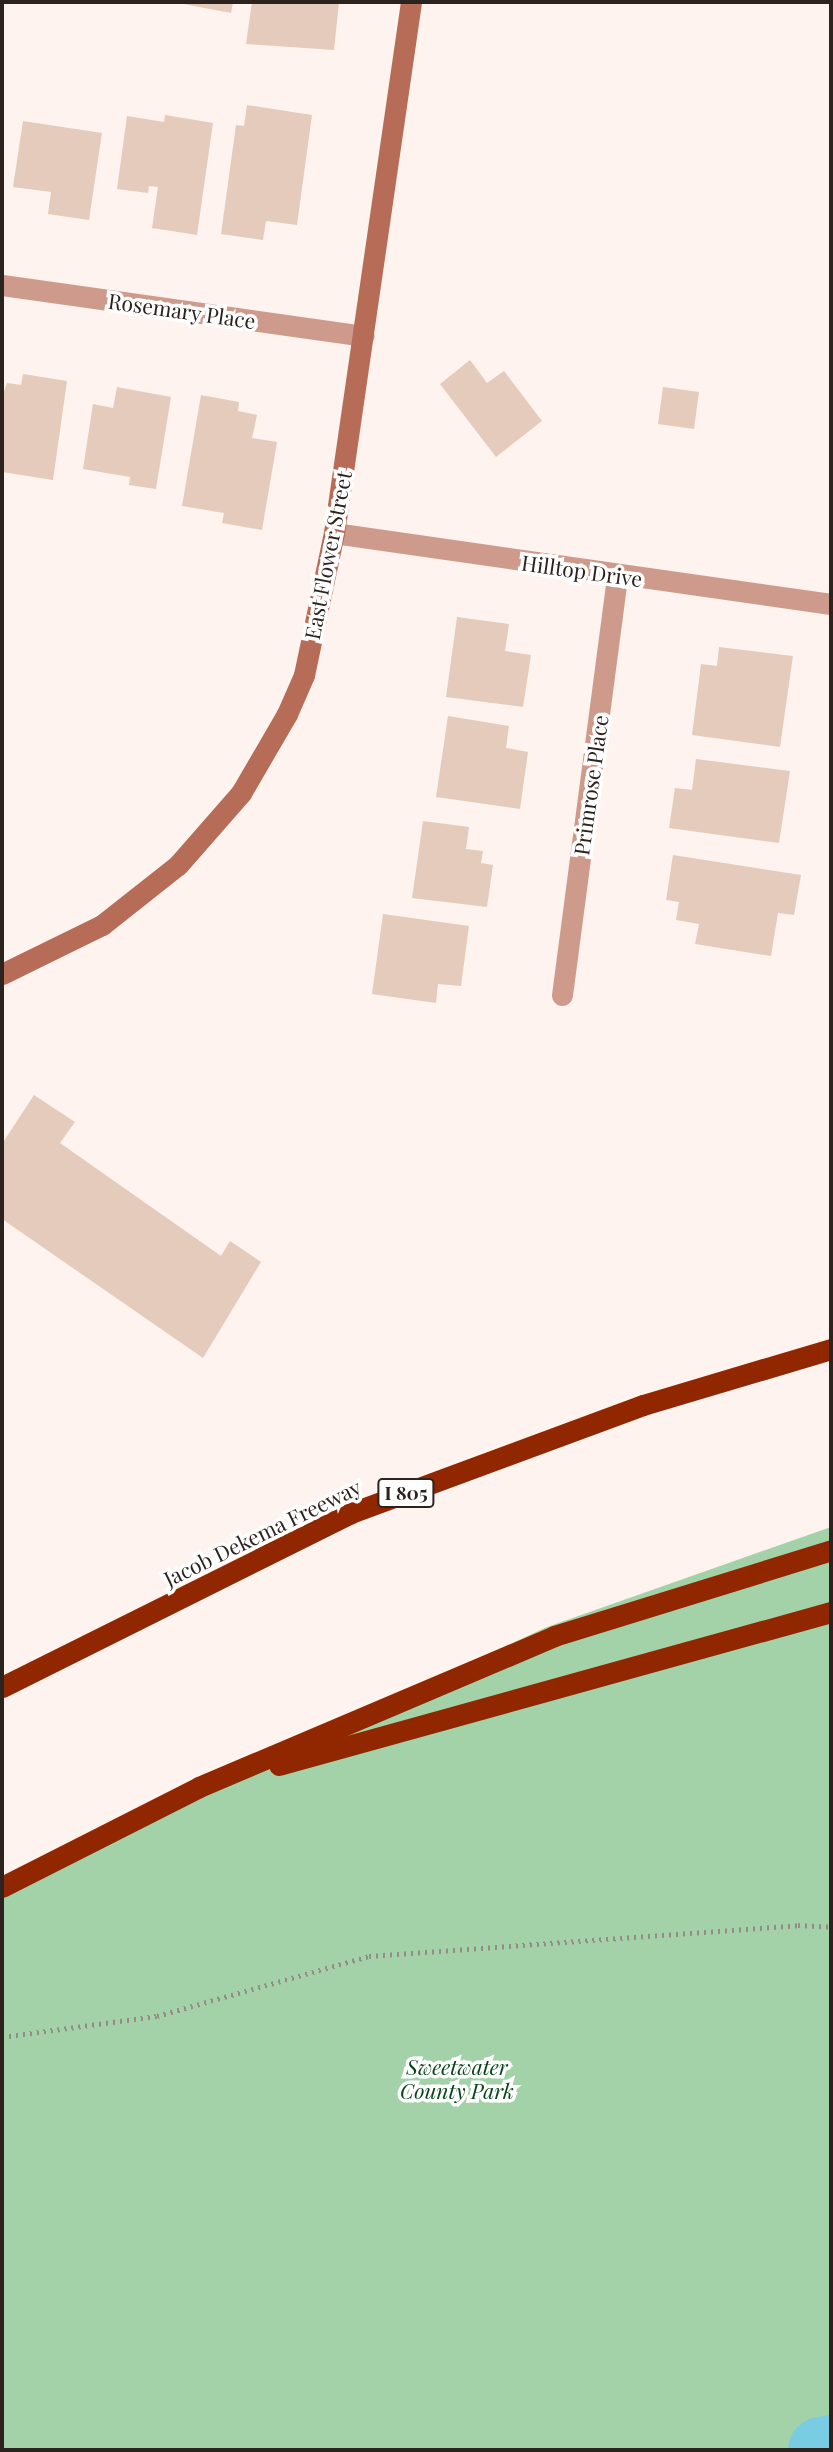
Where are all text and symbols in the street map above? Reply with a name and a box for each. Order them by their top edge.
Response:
street label: Rosemary Place [107,287,257,333]
street label: East Flower Street [298,468,356,642]
street label: Hilltop Drive [520,549,644,591]
street label: Primrose Place [568,713,612,857]
street label: Jacob Dekema Freeway [159,1473,365,1591]
road number: I 805 [376,1478,436,1508]
park label: Sweetwater County Park [400,2053,514,2103]

